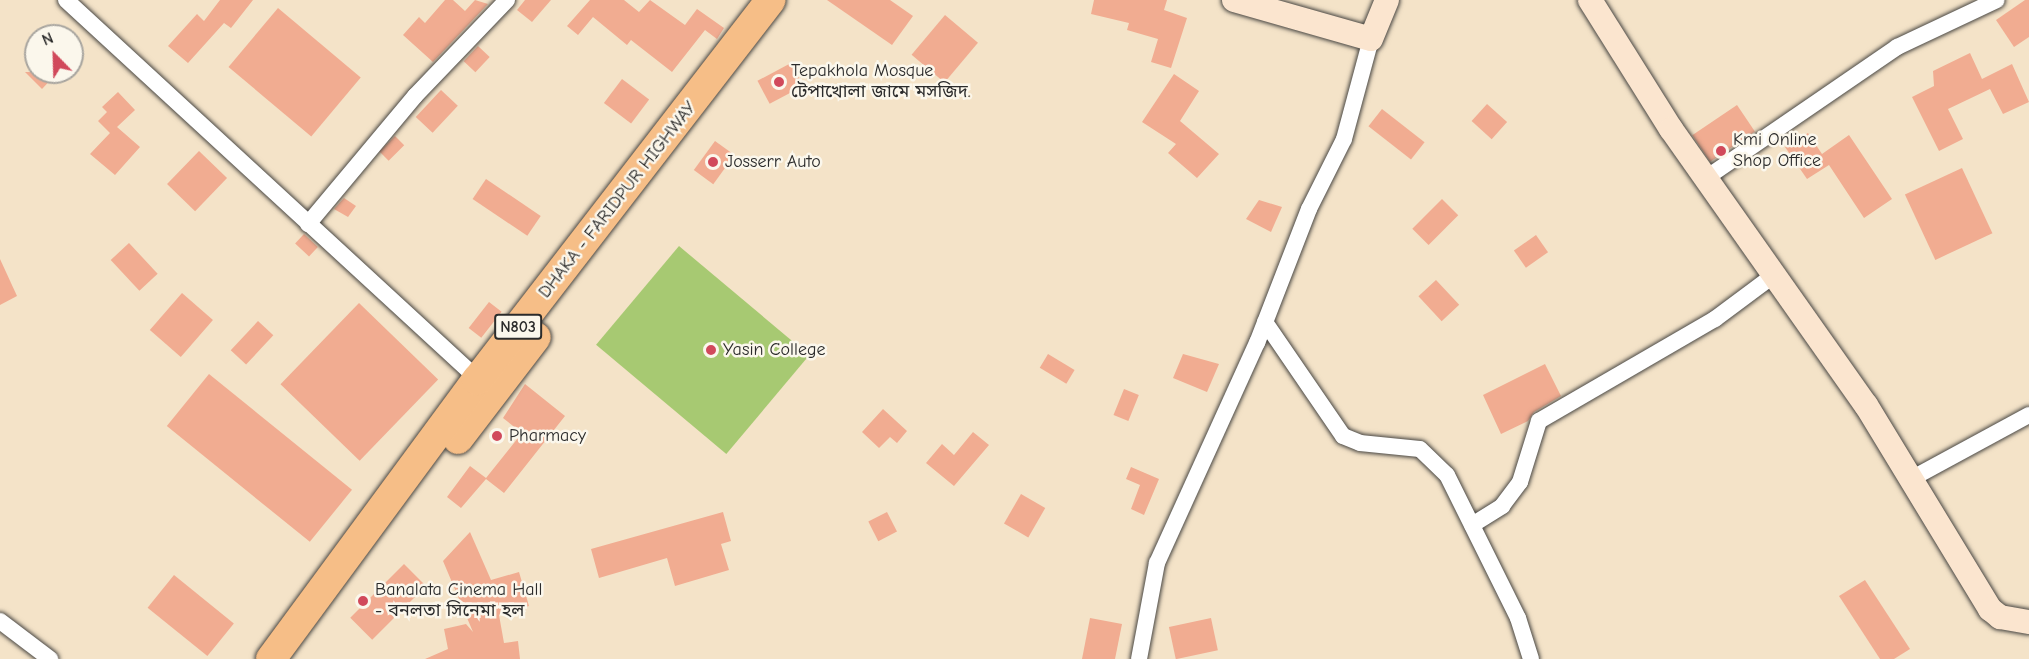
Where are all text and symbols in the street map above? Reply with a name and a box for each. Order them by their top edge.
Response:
north arrow [24,24,84,84]
text: N [39,29,56,50]
place label: Tepakhola Mosque টেপাখোলা জামে মসজিদ. [791,61,971,104]
marker: Tepakhola Mosque টেপাখোলা জামে মসজিদ. [772,75,786,89]
street label: DHAKA - FARIDPUR HIGHWAY [534,97,702,303]
place label: Kmi Online Shop Office [1733,130,1821,172]
marker: Kmi Online Shop Office [1714,144,1728,158]
place label: Josserr Auto [725,151,821,173]
marker: Josserr Auto [706,155,720,169]
road number: N803 [494,314,542,340]
place label: Yasin College [723,339,825,361]
marker: Yasin College [704,343,718,357]
place label: Pharmacy [509,425,586,447]
marker: Pharmacy [490,429,504,443]
place label: Banalata Cinema Hall - বনলতা সিনেমা হল [375,580,542,622]
marker: Banalata Cinema Hall - বনলতা সিনেমা হল [356,594,370,608]

